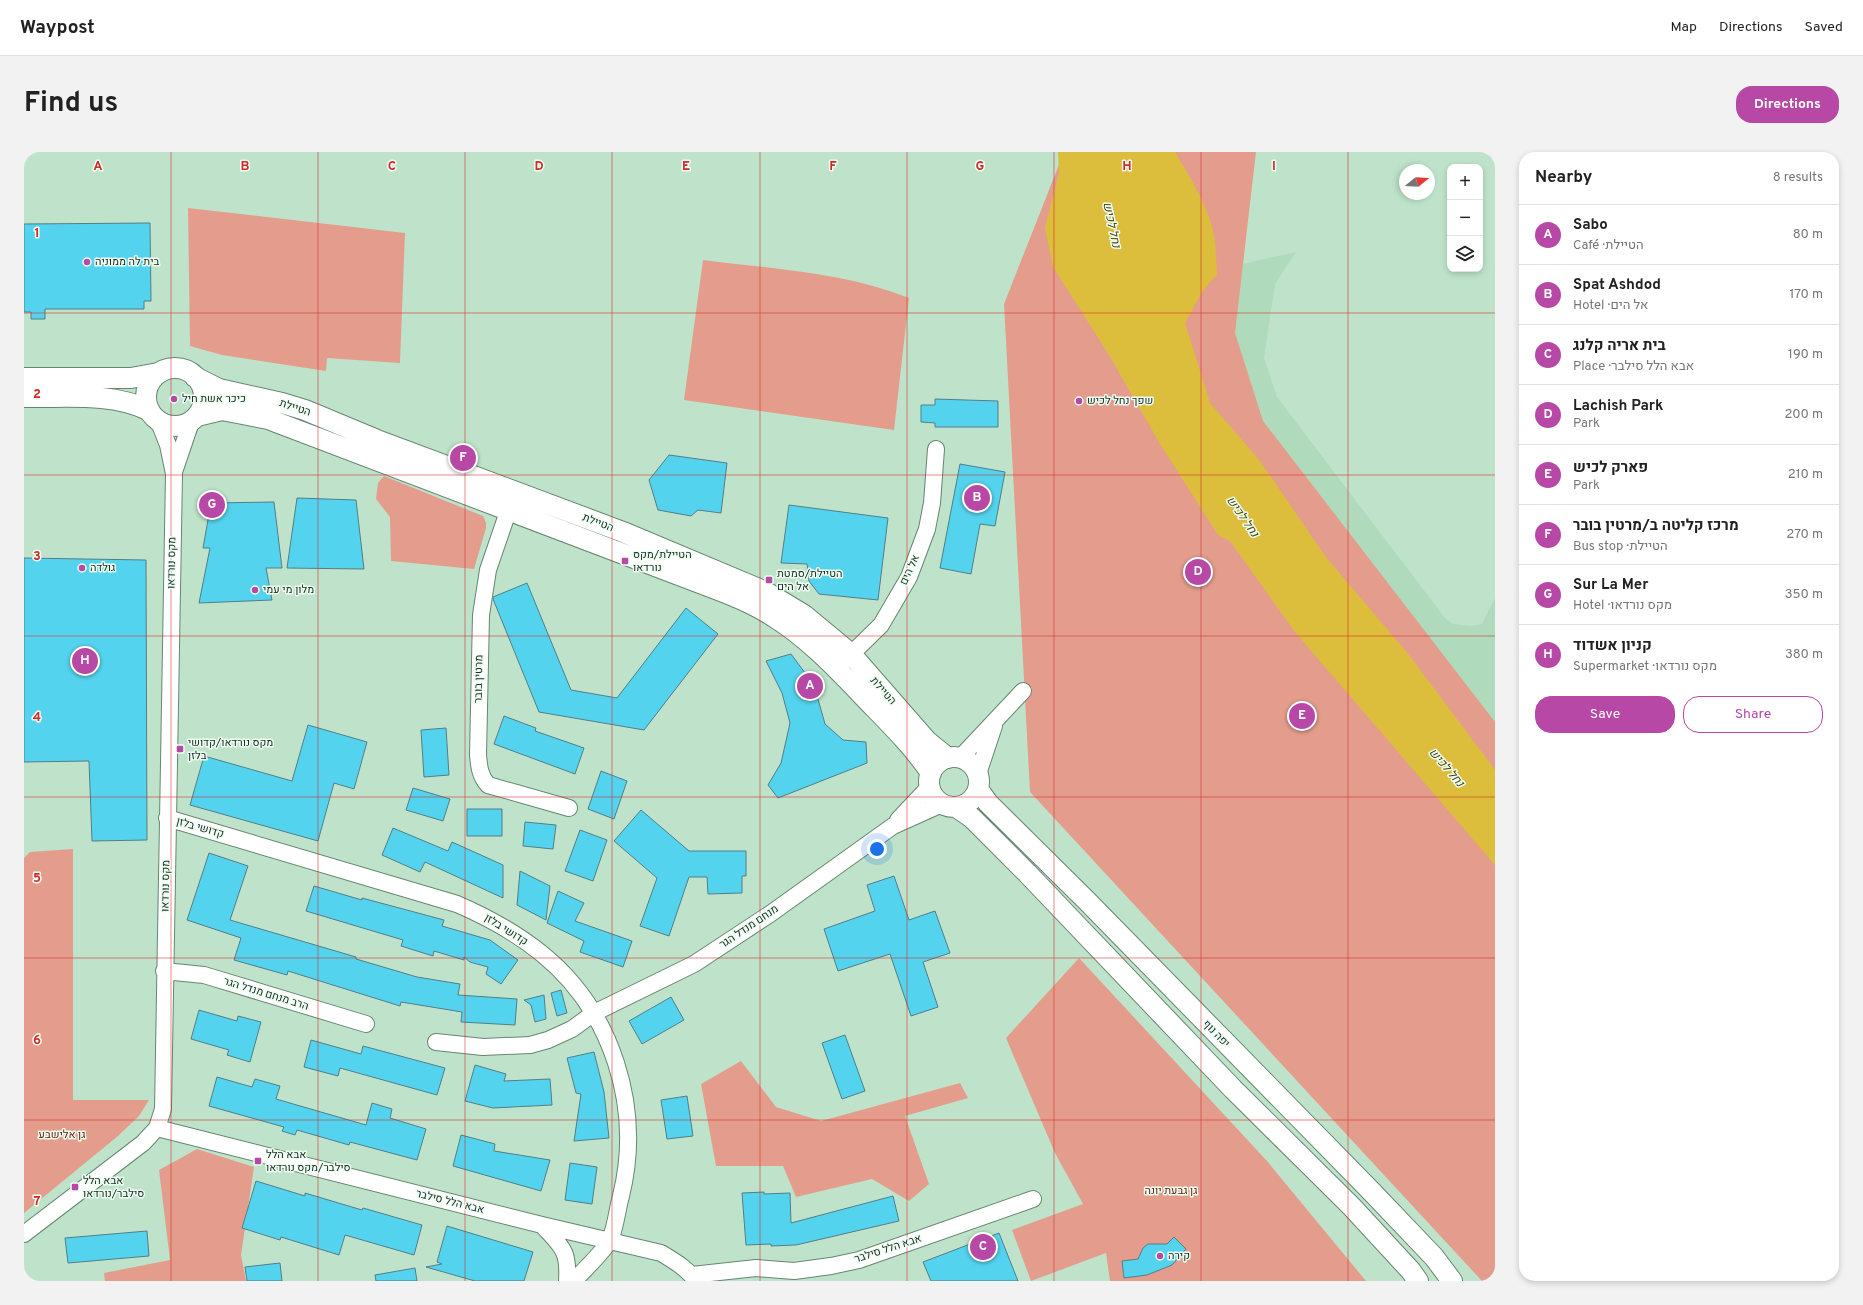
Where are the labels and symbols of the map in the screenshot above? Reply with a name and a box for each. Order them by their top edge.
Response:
text: A [93,159,103,175]
text: B [241,159,250,175]
text: C [388,159,396,175]
text: D [534,159,544,175]
text: E [682,159,690,175]
text: F [829,159,837,175]
text: G [976,159,985,175]
text: H [1122,159,1132,175]
text: I [1272,159,1276,175]
north arrow [1399,164,1435,200]
water label: נחל לכיש [1098,201,1124,251]
text: 1 [34,226,40,242]
place label: בית לה ממוניה [95,255,159,269]
marker: בית לה ממוניה [82,257,92,267]
text: 2 [33,387,41,403]
place label: כיכר אשת חיל [182,392,246,406]
marker: כיכר אשת חיל [169,394,179,404]
place label: שפך נחל לכיש [1087,394,1153,408]
street label: הטיילת [277,396,313,420]
marker: שפך נחל לכיש [1074,396,1084,406]
pin: F [450,443,476,473]
pin: B [964,483,990,513]
pin: G [199,490,225,520]
water label: נחל לכיש [1222,493,1263,542]
street label: הטיילת [580,511,616,535]
street label: מקס נורדאו [165,537,179,589]
place label: הטיילת/מקס נורדאו [633,548,692,575]
text: 3 [33,549,41,565]
street label: אל הים [897,553,923,587]
marker: הטיילת/מקס נורדאו [620,556,630,566]
pin: D [1185,557,1211,587]
place label: גולדה [90,561,115,575]
marker: גולדה [77,563,87,573]
place label: הטיילת/סמטת אל הים [777,567,842,594]
marker: הטיילת/סמטת אל הים [764,575,774,585]
place label: מלון מי עמי [263,583,314,597]
marker: מלון מי עמי [250,585,260,595]
pin: H [72,646,98,676]
street label: מרטין בובר [472,655,486,703]
pin: A [797,671,823,701]
street label: הטיילת [867,674,899,708]
pin: E [1289,701,1315,731]
text: 4 [33,710,41,726]
place label: מקס נורדאו/קדושי בלזן [188,736,273,763]
marker: מקס נורדאו/קדושי בלזן [175,744,185,754]
water label: נחל לכיש [1425,745,1468,792]
street label: קדושי בלזן [175,815,225,841]
your location [867,839,887,859]
street label: מקס נורדאו [159,860,173,912]
text: 5 [33,871,41,887]
street label: מנחם מנדל הגר [717,902,781,952]
street label: קדושי בלזן [482,911,530,949]
street label: הרב מנחם מנדל הגר [222,974,310,1014]
street label: יפה נוף [1199,1017,1233,1051]
text: 6 [33,1033,41,1049]
park label: גן אלישבע [39,1128,85,1142]
place label: אבא הלל סילבר/מקס נורדאו [266,1148,351,1175]
marker: אבא הלל סילבר/מקס נורדאו [253,1156,263,1166]
place label: אבא הלל סילבר/נורדאו [83,1174,144,1201]
marker: אבא הלל סילבר/נורדאו [70,1182,80,1192]
park label: גן גבעת יונה [1145,1184,1197,1198]
street label: אבא הלל סילבר [414,1187,486,1217]
text: 7 [34,1194,41,1210]
street label: אבא הלל סילבר [853,1232,923,1266]
pin: C [970,1232,996,1262]
place label: קירה [1168,1249,1190,1263]
marker: קירה [1155,1251,1165,1261]

